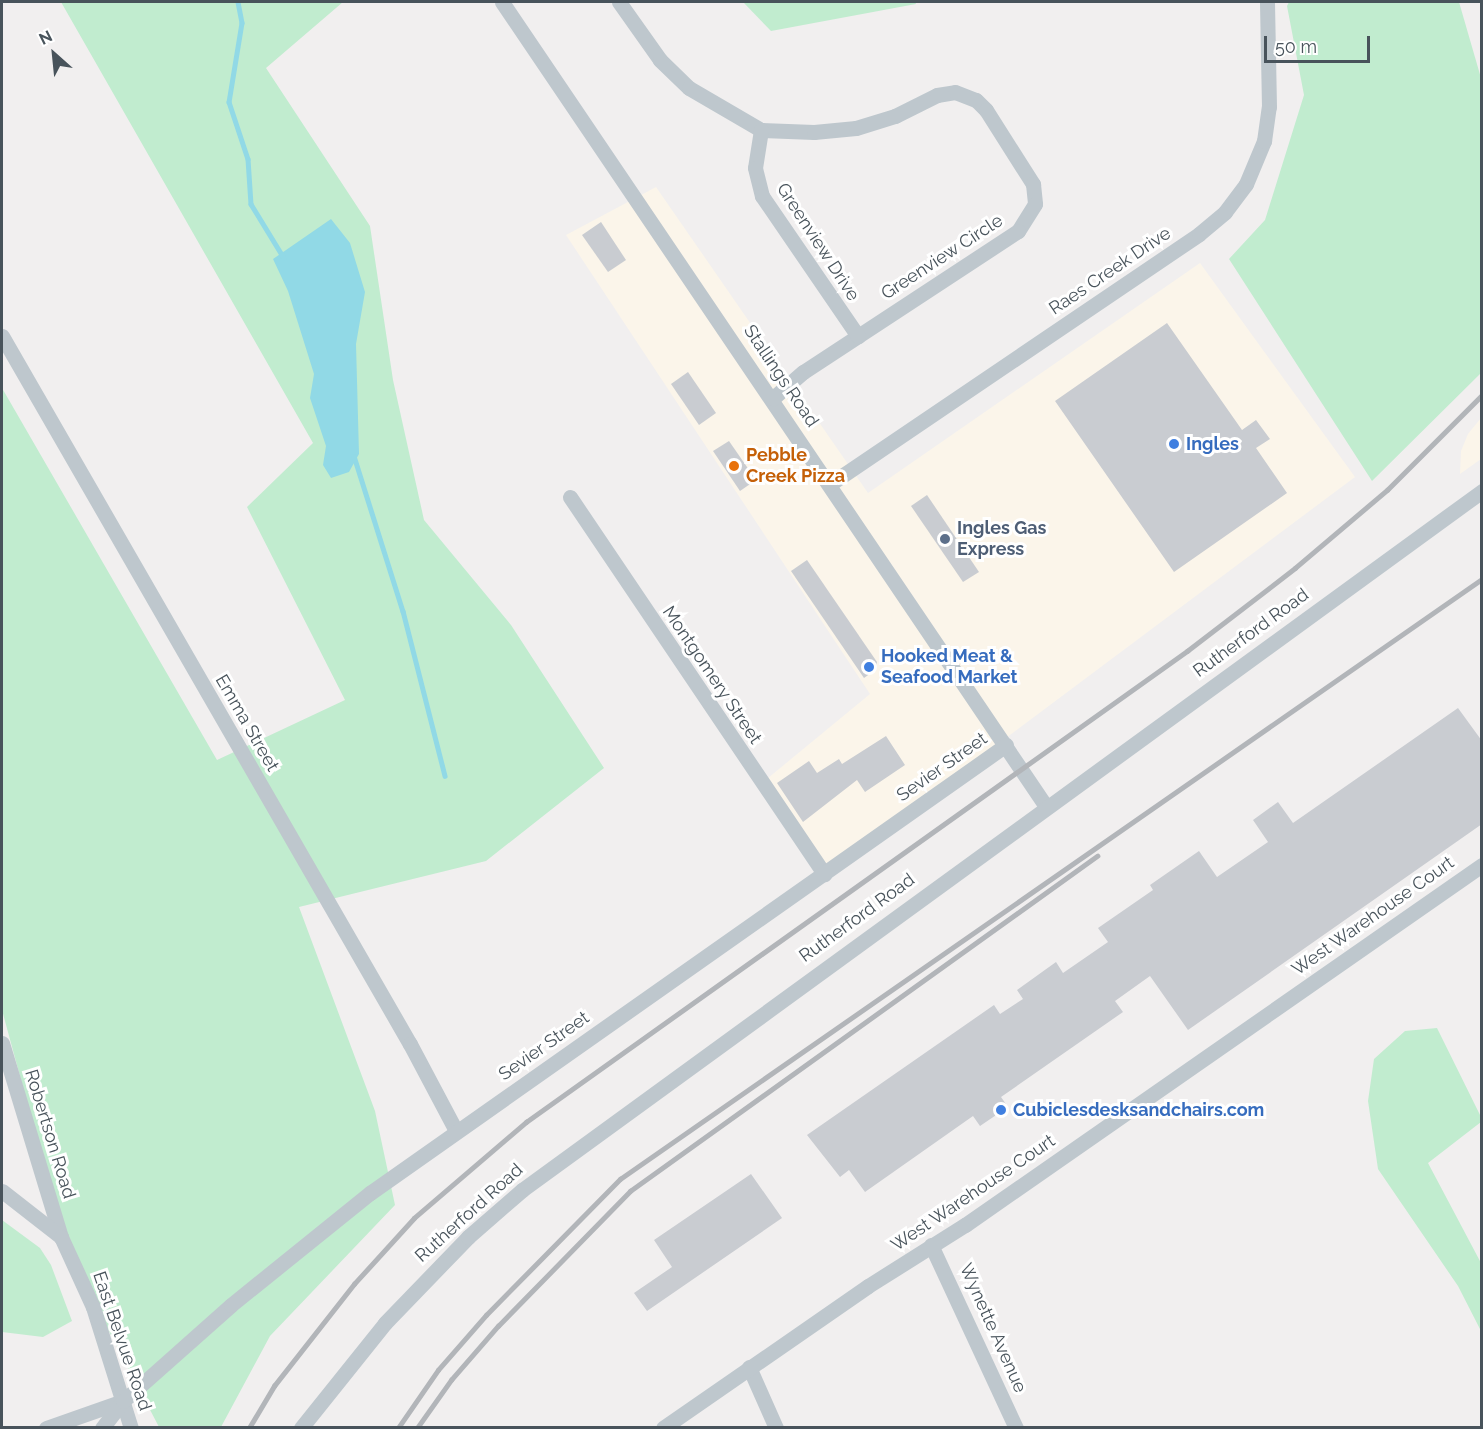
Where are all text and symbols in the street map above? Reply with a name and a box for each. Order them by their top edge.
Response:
north arrow [24,24,84,84]
scale bar [1267,24,1374,62]
text: N [36,26,55,49]
text: 50 m [1275,36,1317,57]
street label: Greenview Drive [772,179,864,305]
street label: Greenview Circle [877,210,1007,304]
street label: Raes Creek Drive [1045,222,1175,320]
street label: Stallings Road [739,321,823,431]
place label: Ingles [1186,433,1239,455]
marker: Ingles [1167,437,1181,451]
place label: Pebble Creek Pizza [746,445,845,488]
marker: Pebble Creek Pizza [727,459,741,473]
place label: Ingles Gas Express [957,518,1046,560]
marker: Ingles Gas Express [938,532,952,546]
street label: Rutherford Road [1189,584,1313,682]
street label: Montgomery Street [658,602,766,748]
place label: Hooked Meat & Seafood Market [881,646,1017,688]
marker: Hooked Meat & Seafood Market [862,660,876,674]
street label: Emma Street [211,671,283,775]
street label: Sevier Street [892,728,992,806]
street label: West Warehouse Court [1287,852,1459,980]
street label: Rutherford Road [795,869,919,967]
street label: Sevier Street [494,1007,594,1085]
street label: Robertson Road [20,1067,80,1201]
place label: Cubiclesdesksandchairs.com [1013,1099,1264,1121]
marker: Cubiclesdesksandchairs.com [994,1103,1008,1117]
street label: West Warehouse Court [887,1130,1059,1256]
street label: Rutherford Road [411,1159,527,1267]
street label: Wynette Avenue [955,1260,1031,1396]
street label: East Belvue Road [88,1269,156,1413]

